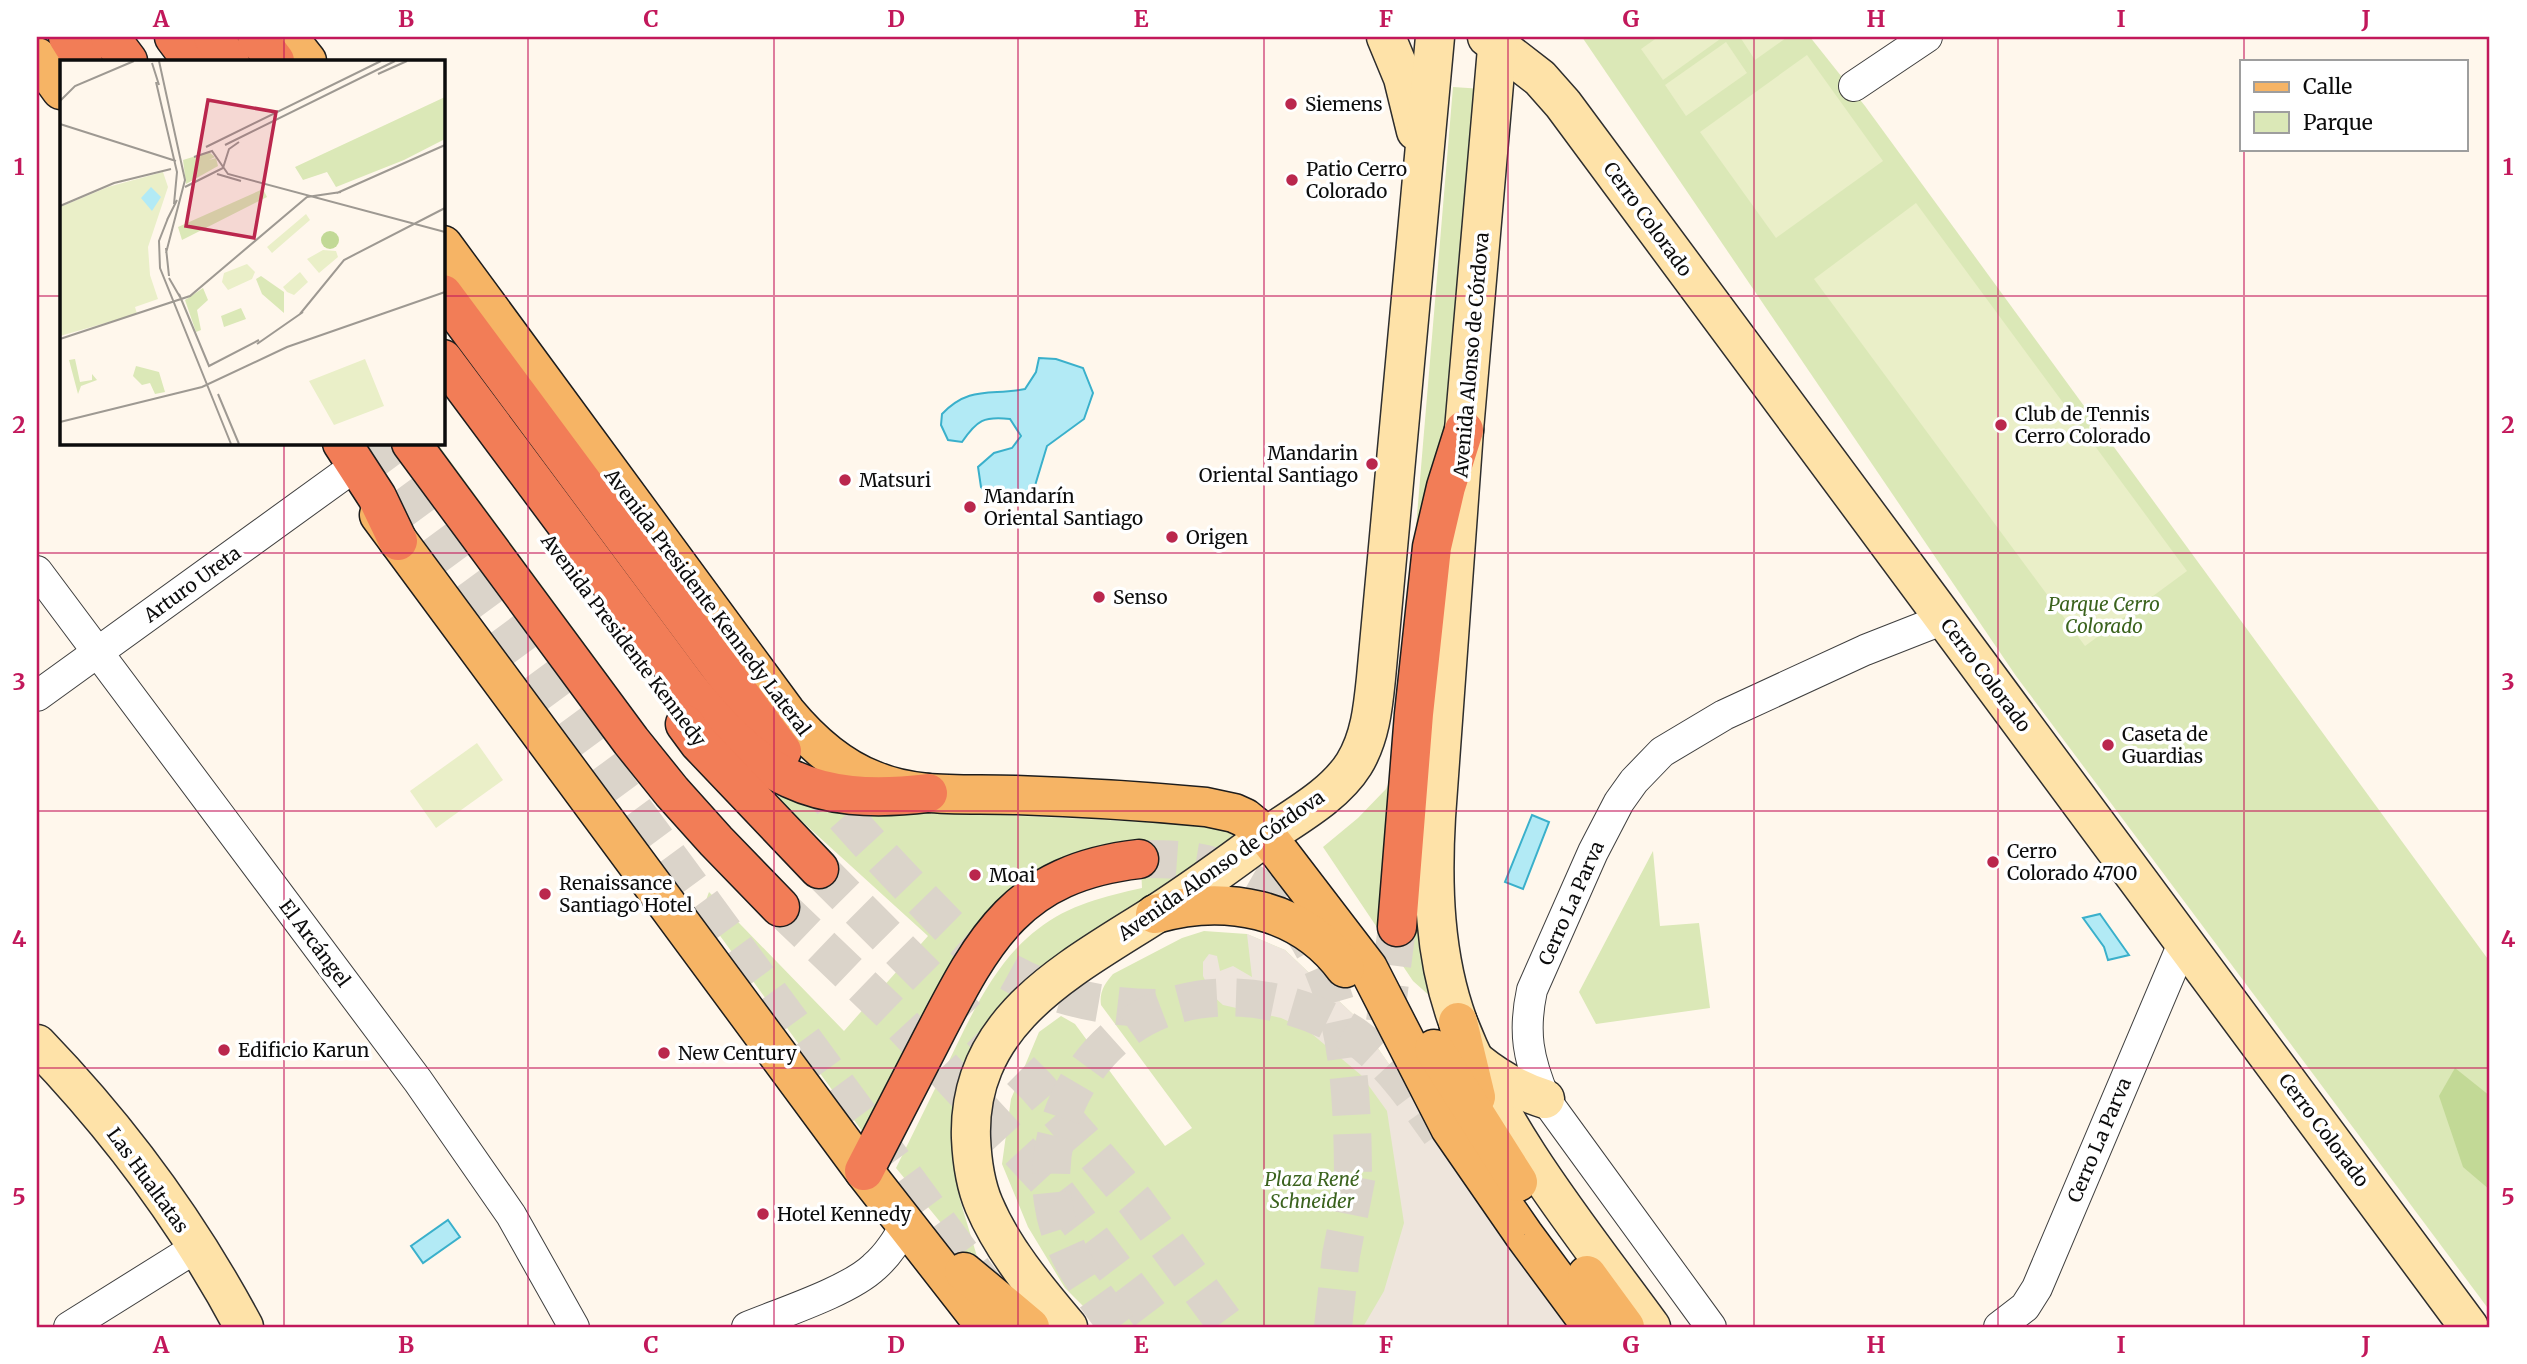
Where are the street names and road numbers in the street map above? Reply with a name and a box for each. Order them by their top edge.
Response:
street label: Cerro Colorado [1598,157,1698,281]
street label: Avenida Alonso de Córdova [1448,231,1494,480]
street label: Avenida Presidente Kennedy Lateral [600,464,816,740]
street label: Avenida Presidente Kennedy [537,530,711,750]
street label: Arturo Ureta [138,541,245,628]
street label: Cerro Colorado [1936,614,2036,736]
street label: Avenida Alonso de Córdova [1112,784,1329,946]
street label: Cerro La Parva [1533,837,1609,969]
street label: El Arcángel [274,894,356,992]
street label: Cerro Colorado [2274,1069,2374,1191]
street label: Cerro La Parva [2062,1074,2136,1206]
street label: Las Hualtatas [102,1123,194,1237]

